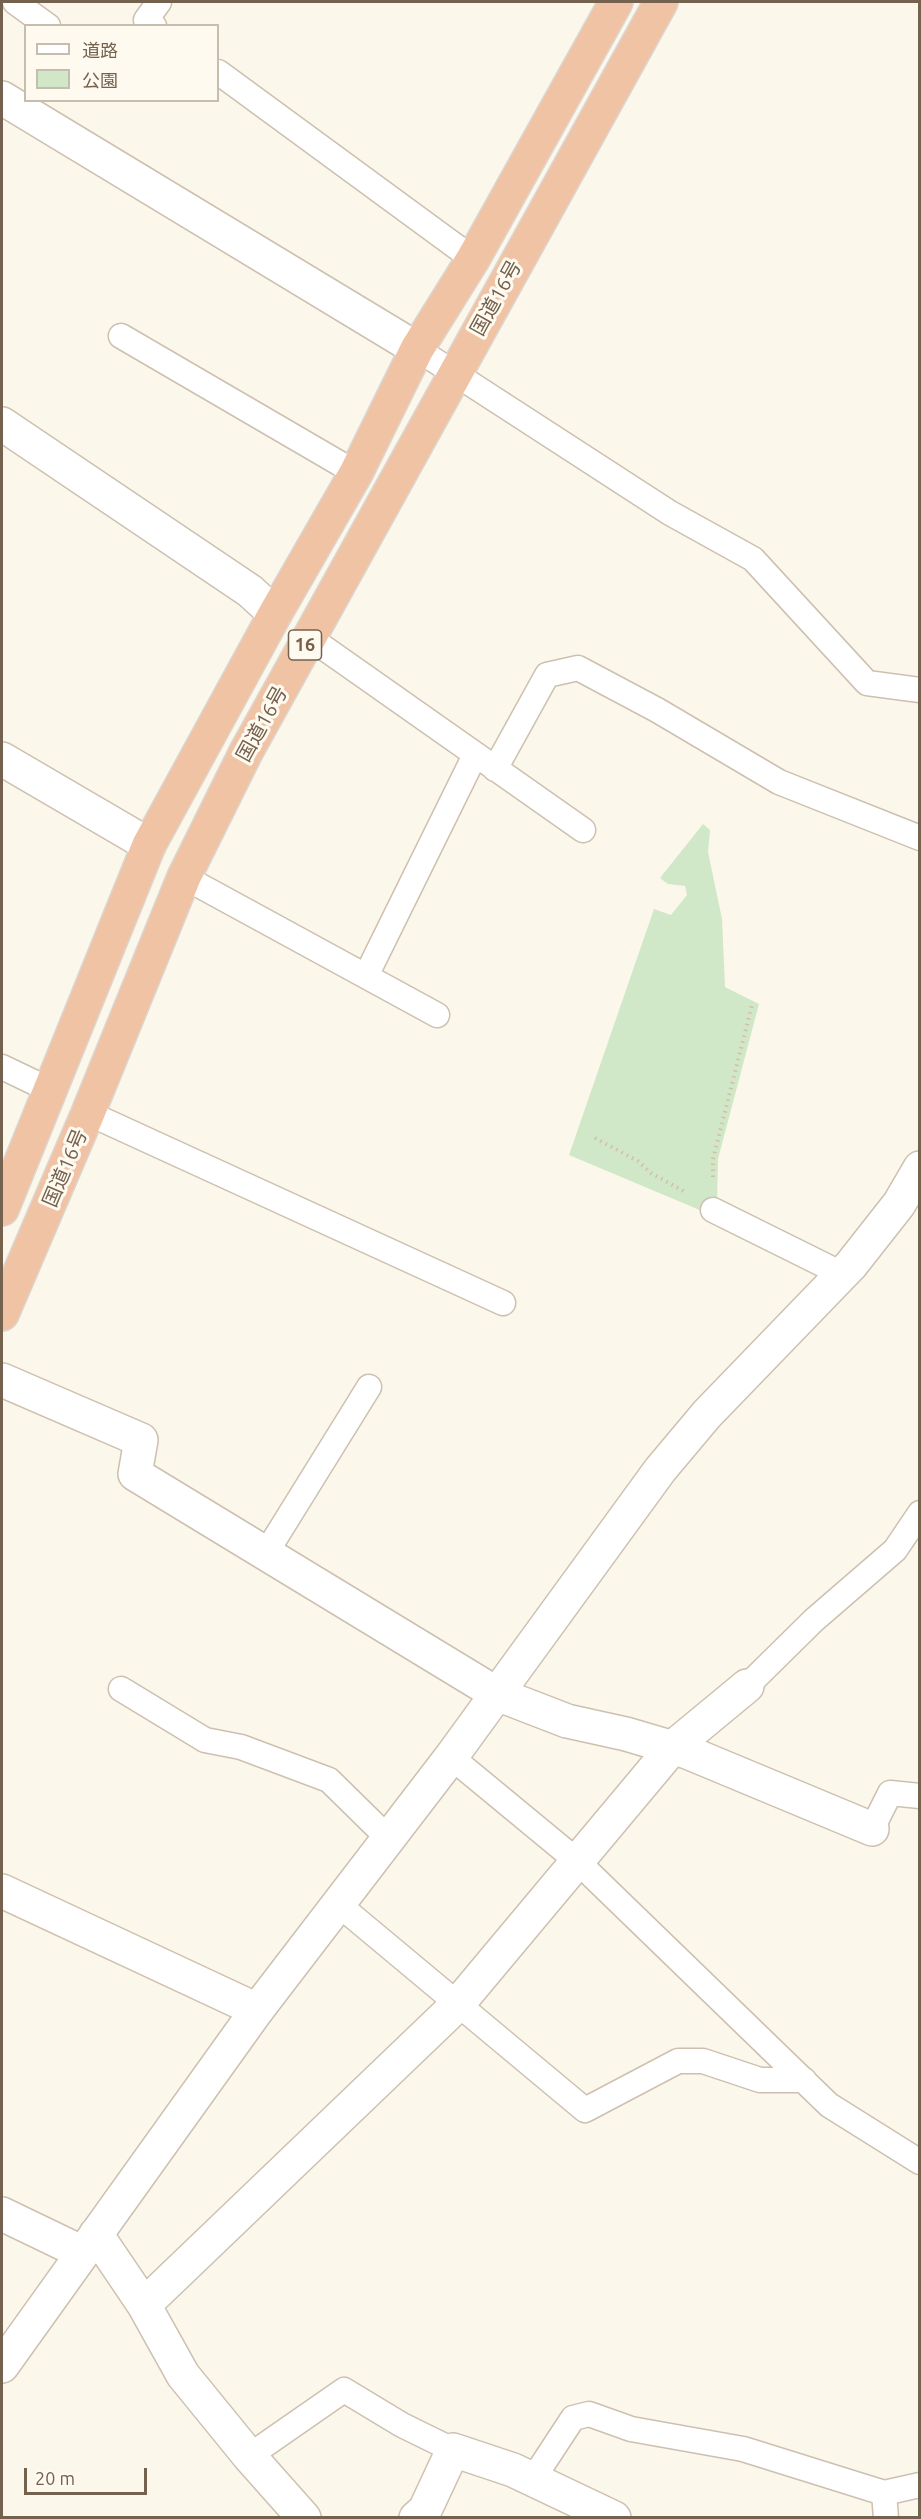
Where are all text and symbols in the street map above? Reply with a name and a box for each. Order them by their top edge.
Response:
legend [24,24,219,102]
text: 道路 [82,40,118,60]
text: 公園 [82,70,118,90]
street label: 国道16号 [465,256,527,340]
road number: 16 [288,630,322,660]
street label: 国道16号 [231,682,293,766]
street label: 国道16号 [38,1125,92,1211]
scale bar [27,2456,150,2494]
text: 20 m [35,2468,75,2488]

